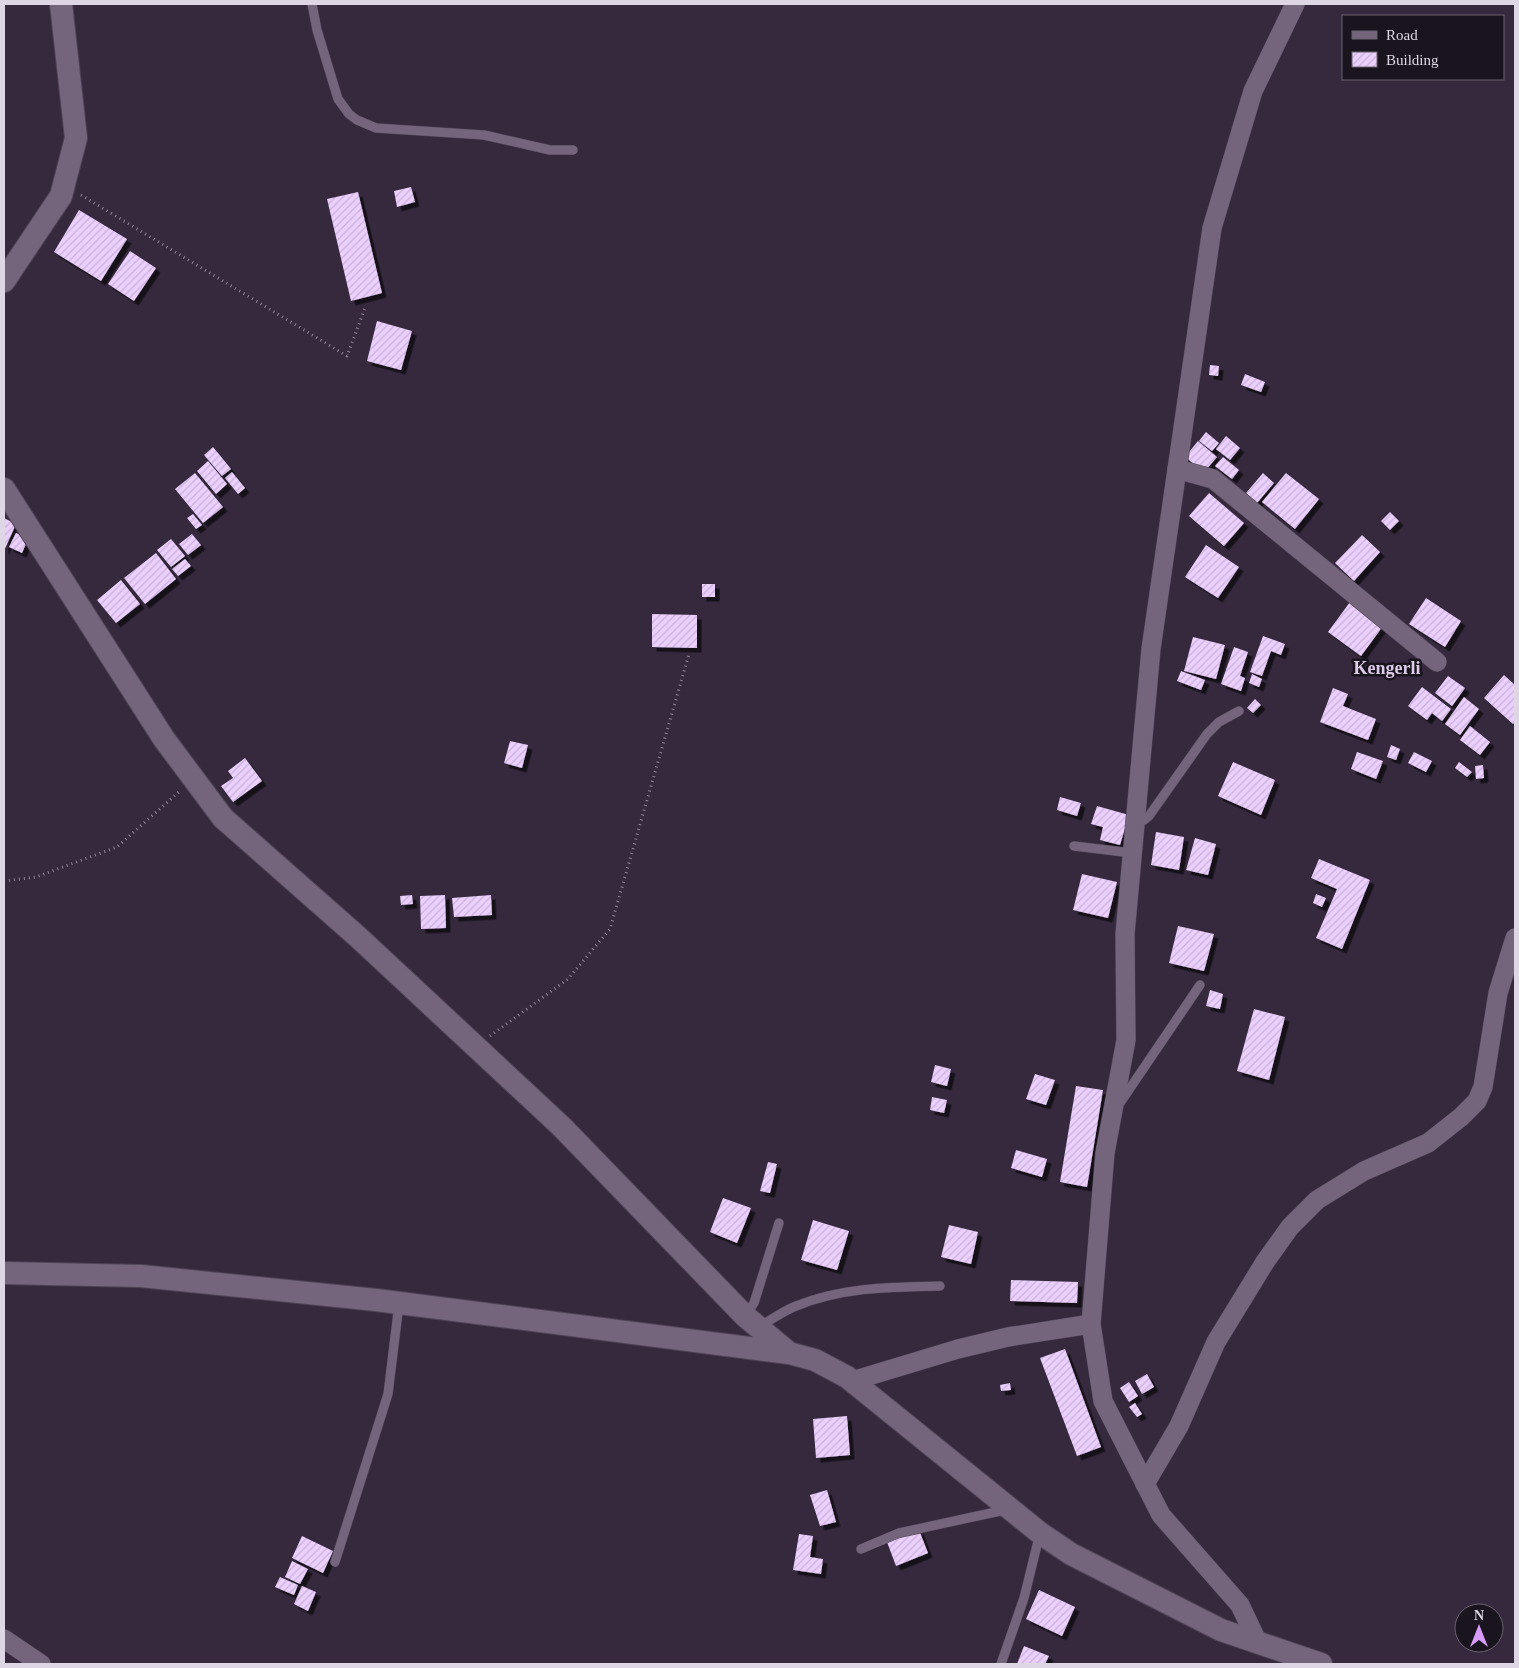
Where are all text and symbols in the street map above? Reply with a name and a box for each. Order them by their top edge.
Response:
legend [1342,15,1504,80]
text: Road [1386,27,1418,43]
text: Building [1386,52,1439,68]
district label: Kengerli [1354,658,1420,678]
north arrow [1454,1603,1504,1653]
text: N [1474,1608,1484,1623]

